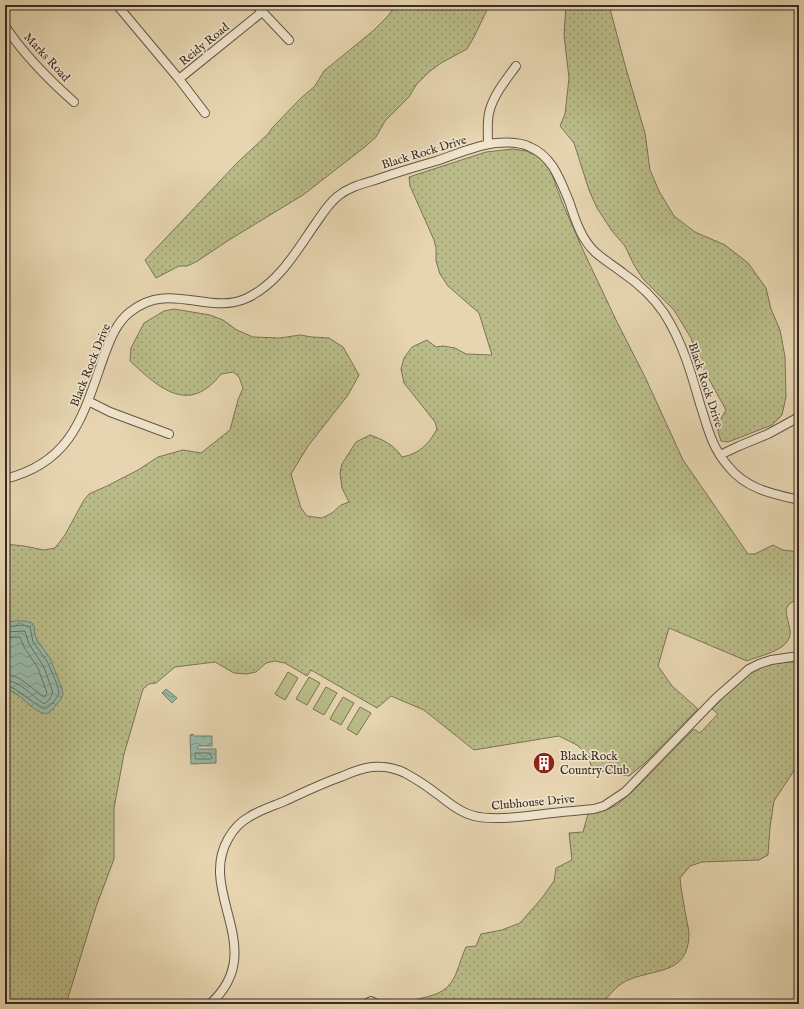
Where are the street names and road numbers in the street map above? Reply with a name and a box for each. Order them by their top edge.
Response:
street label: Reidy Road [176,19,233,69]
street label: Marks Road [20,30,73,85]
street label: Black Rock Drive [380,132,469,173]
street label: Black Rock Drive [67,321,114,409]
street label: Black Rock Drive [685,341,726,430]
street label: Clubhouse Drive [491,791,576,814]

